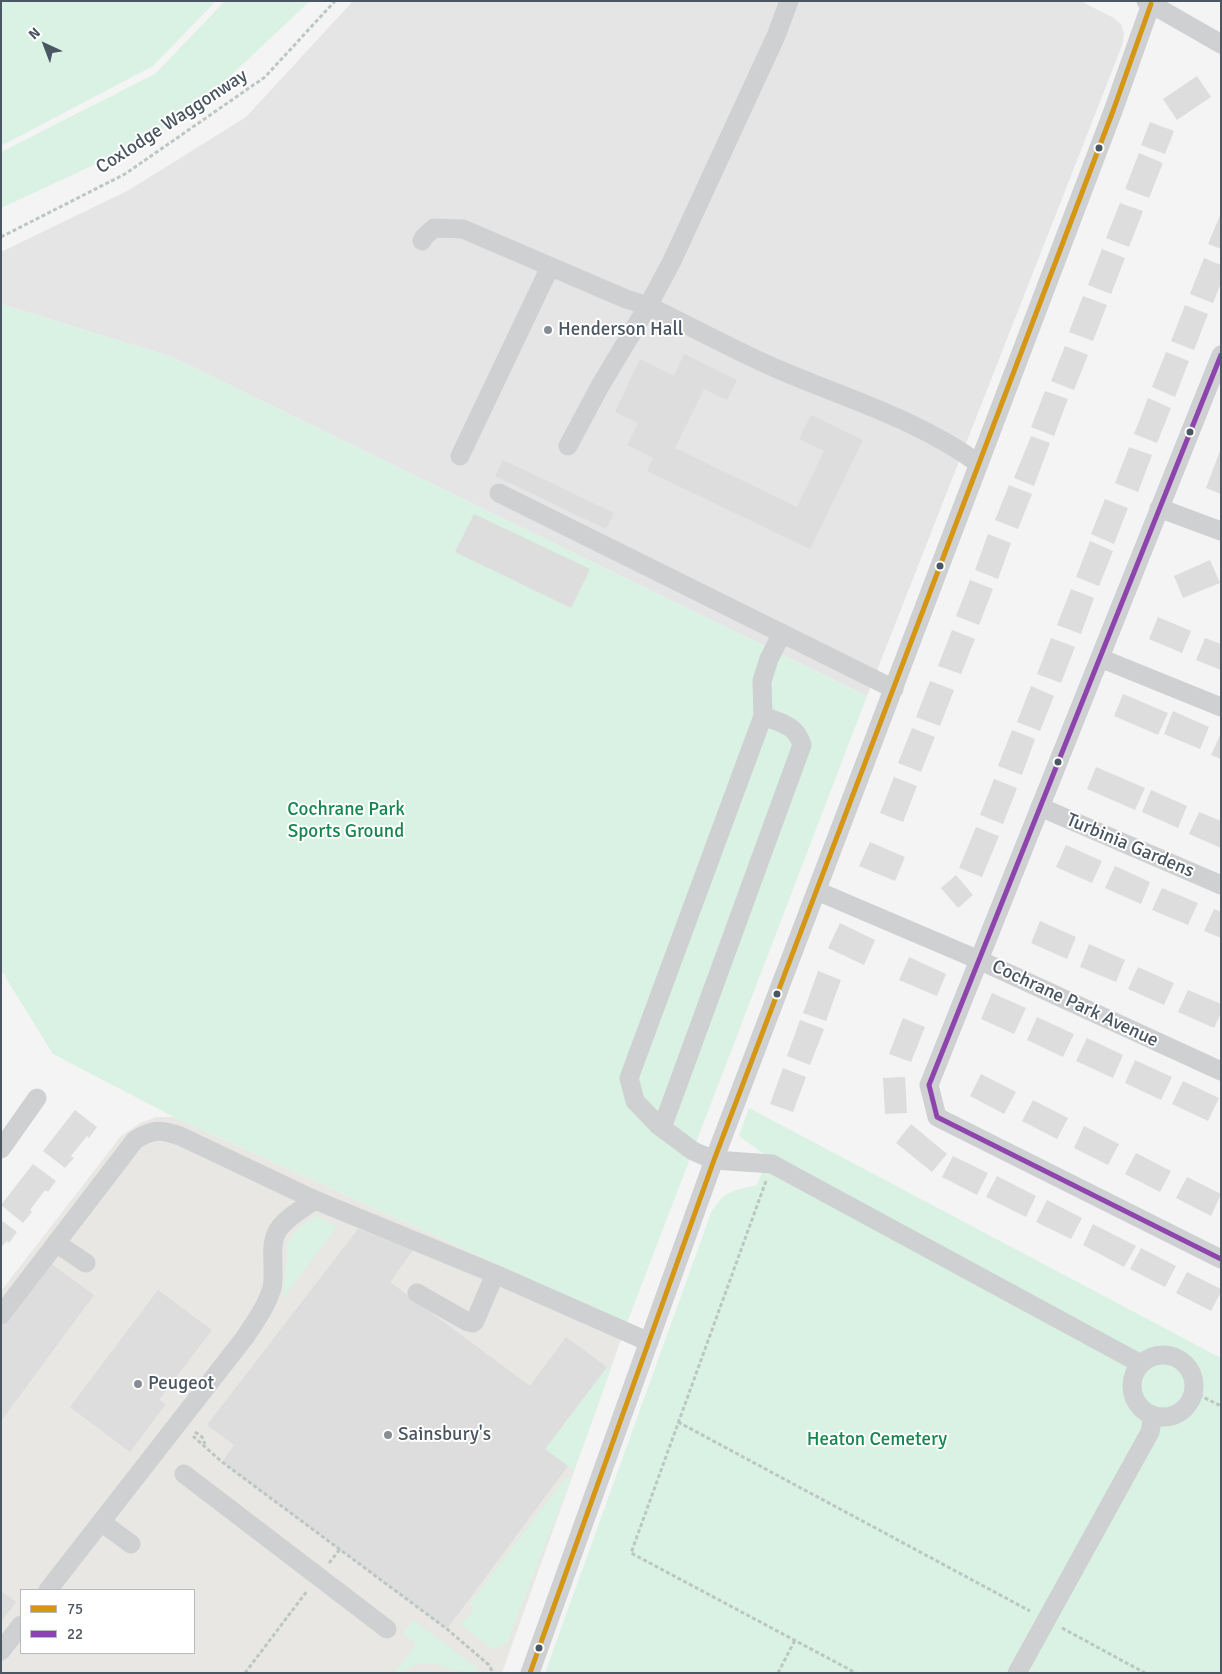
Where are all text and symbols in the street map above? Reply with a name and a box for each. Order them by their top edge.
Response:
north arrow [20,20,70,70]
text: N [25,24,44,43]
street label: Coxlodge Waggonway [92,65,252,179]
unlabelled marker [1094,143,1104,153]
place label: Henderson Hall [558,319,683,341]
marker: Henderson Hall [542,324,554,336]
unlabelled marker [1185,427,1195,437]
unlabelled marker [935,561,945,571]
unlabelled marker [1053,757,1063,767]
park label: Cochrane Park Sports Ground [287,799,405,843]
street label: Turbinia Gardens [1063,809,1197,883]
street label: Cochrane Park Avenue [988,955,1162,1053]
unlabelled marker [772,989,782,999]
place label: Peugeot [148,1373,214,1395]
marker: Peugeot [132,1378,144,1390]
place label: Sainsbury's [398,1424,491,1446]
marker: Sainsbury's [382,1429,394,1441]
park label: Heaton Cemetery [807,1429,947,1451]
legend [20,1589,195,1654]
text: 75 [67,1600,83,1618]
text: 22 [67,1625,83,1643]
unlabelled marker [534,1643,544,1653]

